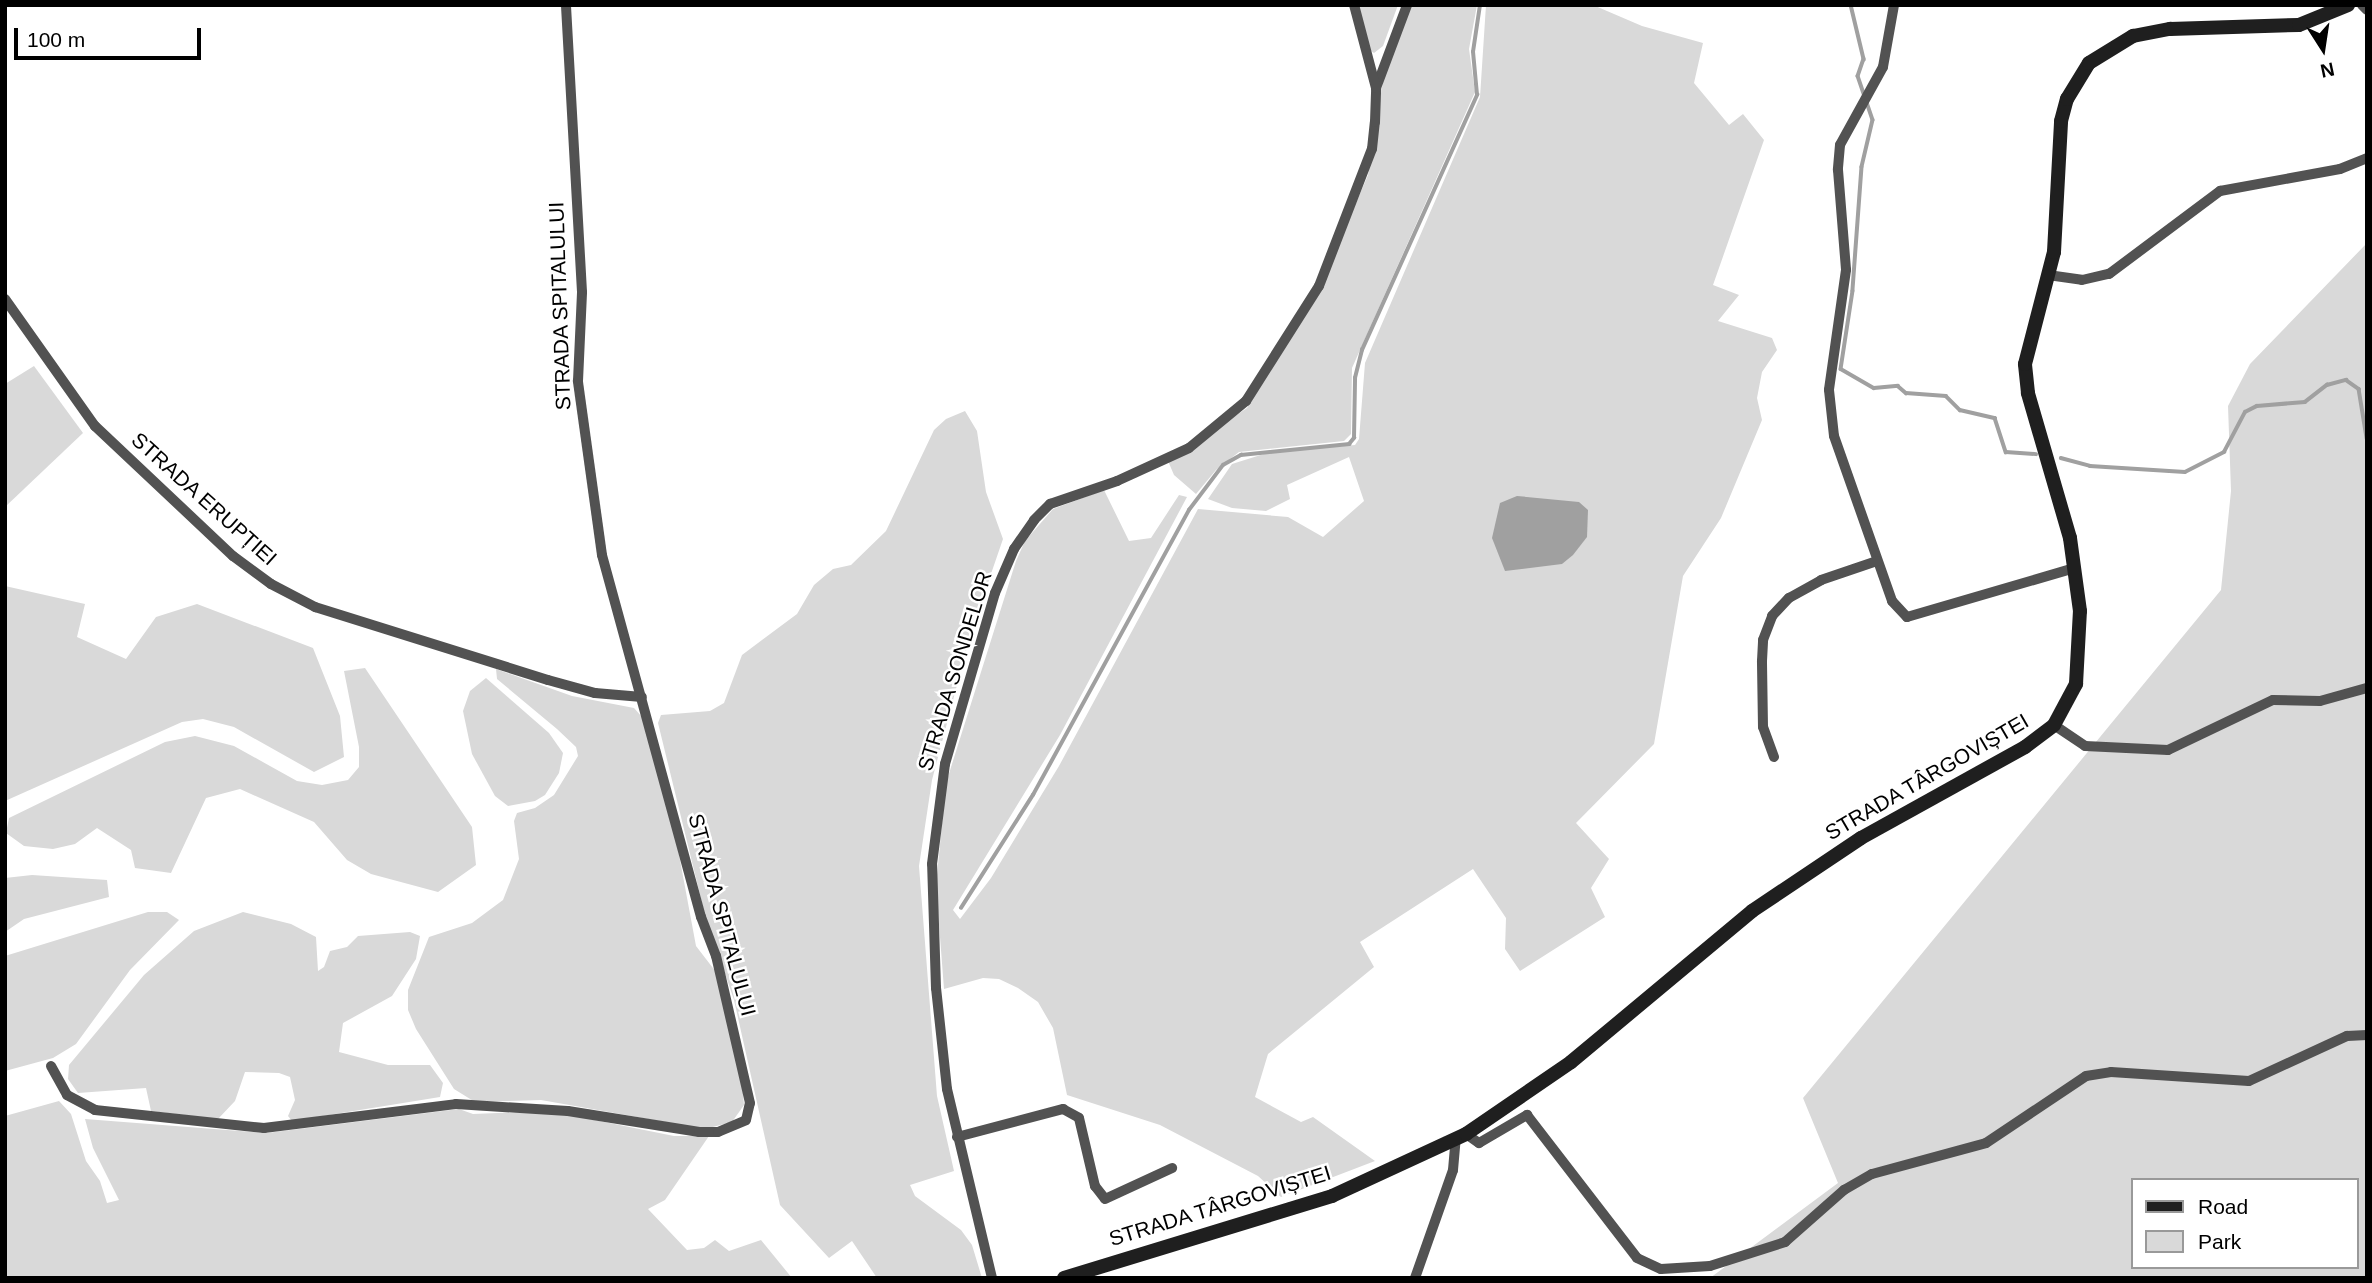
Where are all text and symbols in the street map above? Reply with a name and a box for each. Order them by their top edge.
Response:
scale bar [18,14,205,58]
north arrow [2288,14,2358,84]
text: 100 m [27,28,85,51]
text: N [2319,58,2336,82]
street label: STRADA SPITALULUI [544,201,576,411]
street label: STRADA ERUPȚIEI [126,427,282,571]
street label: STRADA SONDELOR [912,567,998,775]
street label: STRADA TÂRGOVIȘTEI [1820,708,2034,846]
street label: STRADA SPITALULUI [683,810,761,1020]
street label: STRADA TÂRGOVIȘTEI [1105,1160,1335,1252]
legend [2130,1178,2358,1269]
text: Road [2198,1195,2248,1218]
text: Park [2198,1230,2241,1253]

